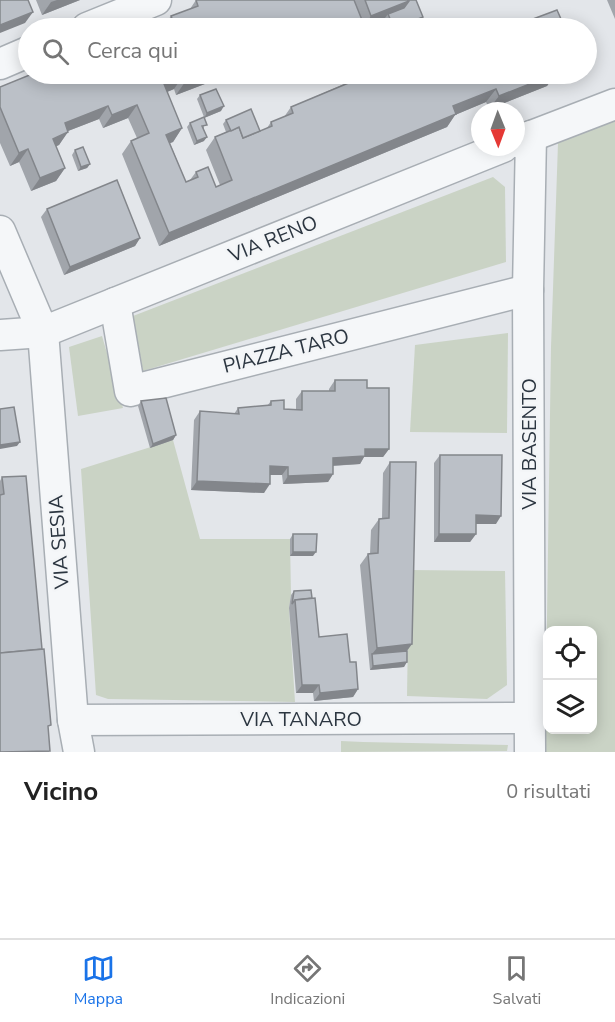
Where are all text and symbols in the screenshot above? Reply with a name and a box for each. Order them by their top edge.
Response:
search box [18,18,597,84]
icon: search [39,35,72,68]
text: Cerca qui [87,36,178,66]
north arrow [471,102,525,156]
street label: VIA RENO [224,209,322,269]
street label: PIAZZA TARO [220,322,352,380]
street label: VIA BASENTO [516,378,543,511]
street label: VIA SESIA [42,494,76,591]
map controls [543,626,597,734]
button: locate [543,626,597,680]
button: layers [543,680,597,734]
street label: VIA TANARO [239,706,362,733]
text: Vicino [24,774,98,809]
text: 0 risultati [506,778,591,805]
tab: Mappa [74,952,123,1010]
tab: Indicazioni [270,952,345,1010]
tab: Salvati [493,952,541,1010]

